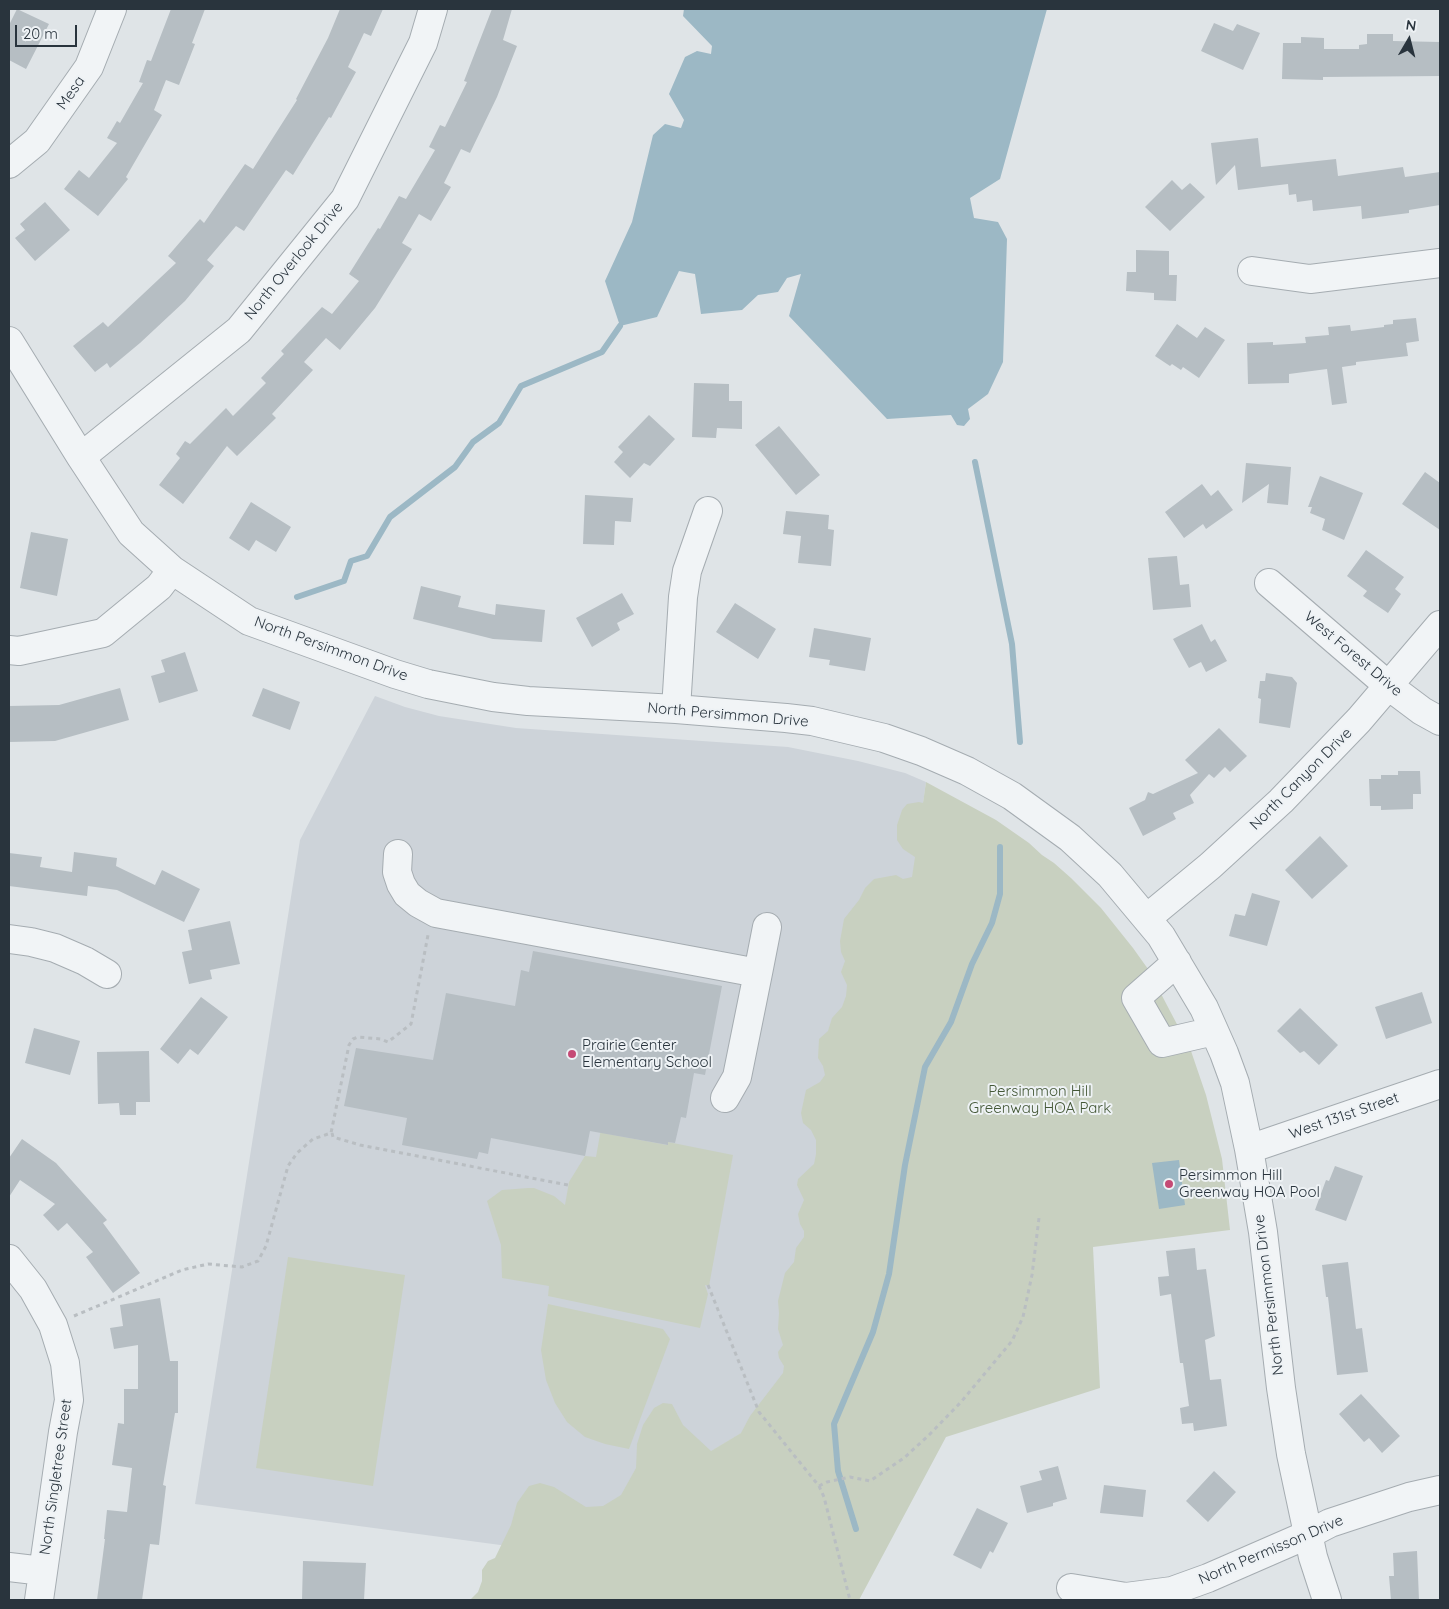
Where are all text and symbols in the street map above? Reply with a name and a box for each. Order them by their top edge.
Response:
scale bar [18,15,80,47]
north arrow [1384,15,1434,65]
text: N [1405,16,1417,35]
text: 20 m [23,24,58,43]
street label: Mesa [53,73,89,113]
street label: North Overlook Drive [241,198,347,324]
street label: West Forest Drive [1300,608,1406,700]
street label: North Persimmon Drive [252,613,410,685]
street label: North Persimmon Drive [647,699,809,731]
street label: North Canyon Drive [1246,724,1356,834]
place label: Prairie Center Elementary School [582,1036,712,1071]
marker: Prairie Center Elementary School [566,1048,578,1060]
park label: Persimmon Hill Greenway HOA Park [969,1082,1111,1117]
street label: West 131st Street [1287,1089,1401,1143]
place label: Persimmon Hill Greenway HOA Pool [1179,1166,1320,1201]
marker: Persimmon Hill Greenway HOA Pool [1163,1178,1175,1190]
street label: North Persimmon Drive [1250,1213,1288,1377]
street label: North Singletree Street [36,1398,76,1556]
street label: North Permisson Drive [1196,1511,1346,1589]

